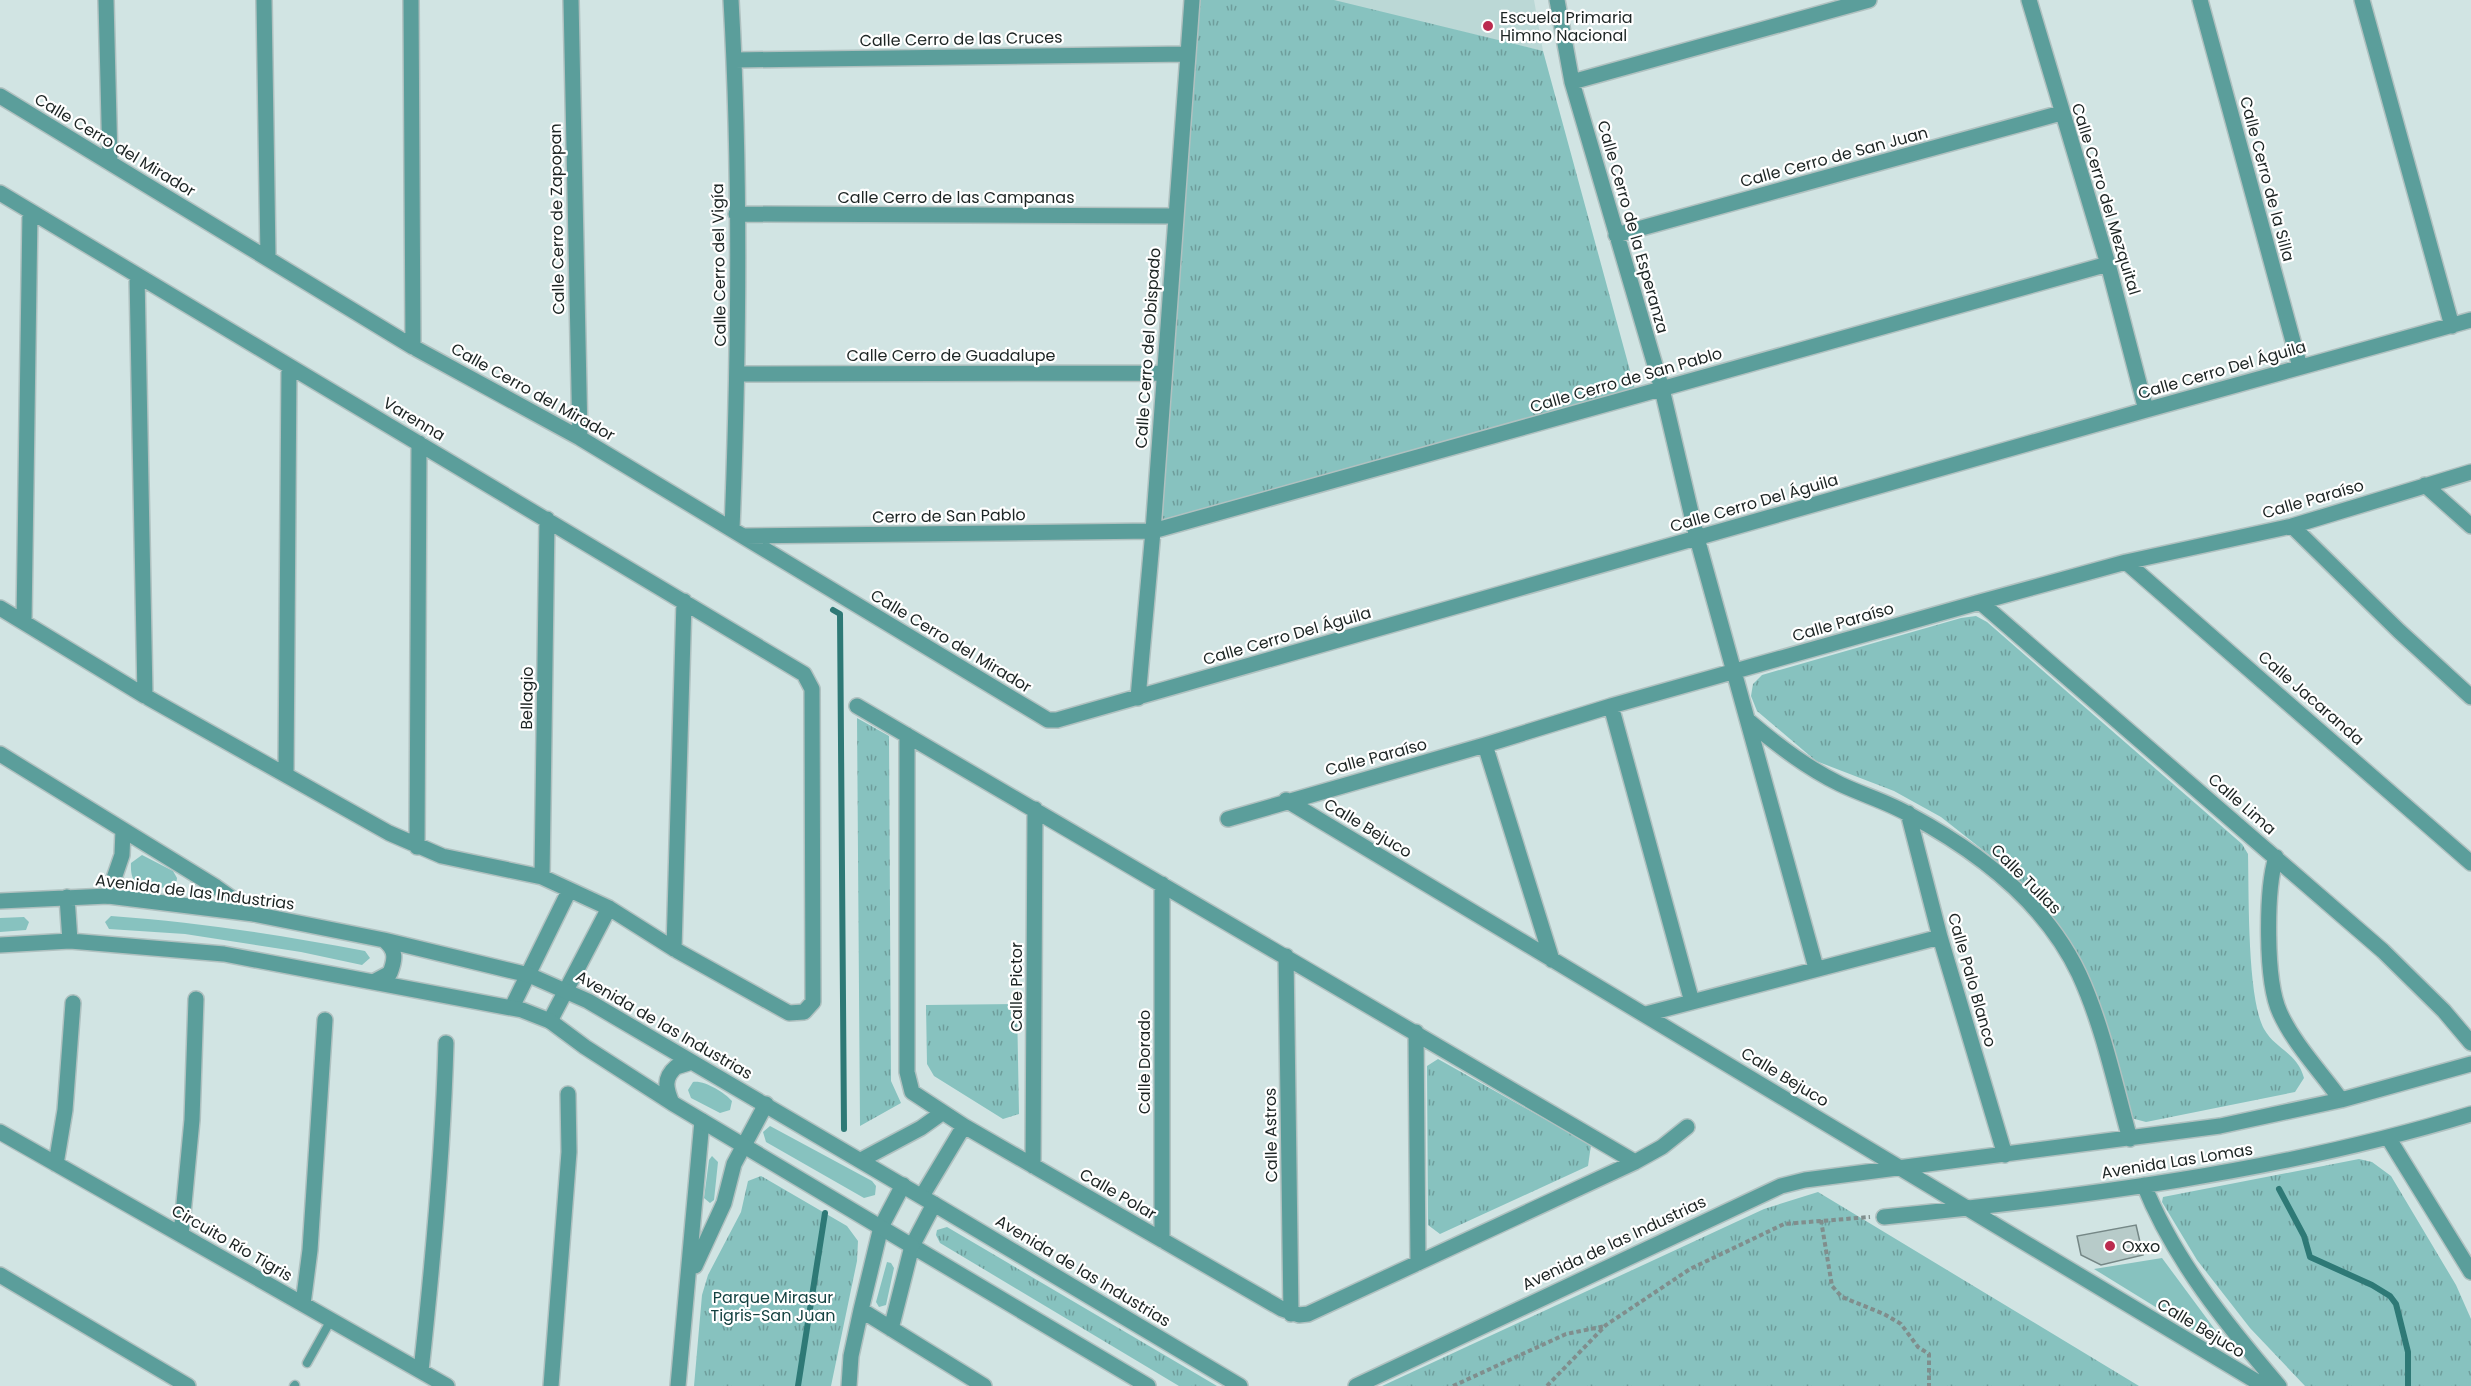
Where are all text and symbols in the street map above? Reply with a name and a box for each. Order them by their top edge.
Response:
place label: Escuela Primaria Himno Nacional [1500,6,1633,47]
marker: Escuela Primaria Himno Nacional [1481,19,1495,33]
street label: Calle Cerro de las Cruces [859,26,1063,52]
street label: Calle Cerro del Mirador [30,88,200,202]
street label: Calle Cerro de la Silla [2234,94,2300,264]
street label: Calle Cerro del Mezquital [2066,100,2146,298]
street label: Calle Cerro de la Esperanza [1592,118,1674,336]
street label: Calle Cerro de San Juan [1738,121,1930,193]
street label: Calle Cerro de Zapopan [544,123,570,315]
street label: Calle Cerro del Vigía [706,183,732,347]
street label: Calle Cerro de las Campanas [837,186,1075,209]
street label: Calle Cerro del Obispado [1130,247,1166,449]
street label: Calle Cerro Del Águila [2135,335,2309,405]
street label: Calle Cerro del Mirador [447,337,619,447]
street label: Calle Cerro de San Pablo [1527,342,1725,418]
street label: Calle Cerro de Guadalupe [846,344,1056,367]
street label: Varenna [379,391,449,447]
street label: Calle Cerro Del Águila [1667,468,1841,538]
street label: Calle Paraíso [2260,474,2366,524]
street label: Cerro de San Pablo [872,503,1026,529]
street label: Calle Cerro del Mirador [866,584,1036,698]
street label: Calle Paraíso [1790,597,1896,647]
street label: Calle Cerro Del Águila [1200,601,1374,671]
street label: Calle Jacaranda [2253,645,2369,751]
street label: Bellagio [515,666,539,730]
street label: Calle Paraíso [1322,732,1430,782]
street label: Calle Lima [2203,768,2281,840]
street label: Calle Bejuco [1320,793,1416,863]
street label: Calle Tullas [1986,839,2066,919]
street label: Avenida de las Industrias [94,868,296,916]
street label: Calle Palo Blanco [1942,910,2002,1050]
street label: Calle Pictor [1005,942,1028,1032]
street label: Avenida de las Industrias [571,965,757,1085]
street label: Calle Dorado [1133,1010,1156,1114]
street label: Calle Bejuco [1737,1042,1833,1112]
street label: Calle Astros [1259,1087,1283,1183]
street label: Avenida Las Lomas [2100,1138,2254,1184]
street label: Calle Polar [1075,1163,1161,1225]
street label: Avenida de las Industrias [1518,1190,1710,1296]
street label: Circuito Río Tigris [167,1199,297,1287]
street label: Avenida de las Industrias [991,1209,1175,1333]
place label: Oxxo [2122,1235,2160,1258]
marker: Oxxo [2103,1239,2117,1253]
park label: Parque Mirasur Tigris-San Juan [711,1286,835,1327]
street label: Calle Bejuco [2153,1293,2249,1363]

